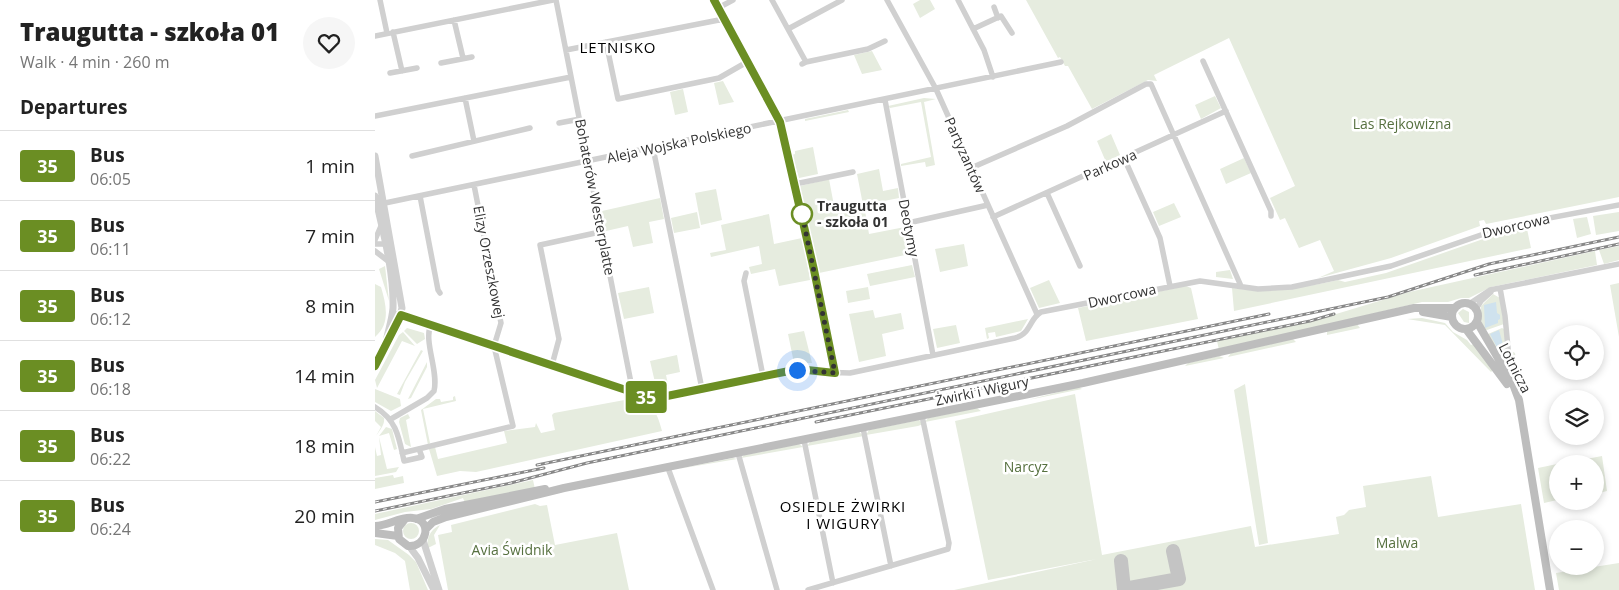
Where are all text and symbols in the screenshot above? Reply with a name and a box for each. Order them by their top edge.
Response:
text: Traugutta - szkoła 01 [20,15,279,48]
button: heart [303,17,355,69]
district label: LETNISKO [580,37,657,57]
text: Walk · 4 min · 260 m [20,51,170,73]
text: Departures [20,94,127,120]
street label: Partyzantów [940,114,991,196]
park label: Las Rejkowizna [1353,114,1451,133]
street label: Bohaterów Westerplatte [571,117,620,277]
street label: Aleja Wojska Polskiego [605,118,753,167]
text: Bus [90,142,125,168]
street label: Parkowa [1080,144,1139,185]
text: 1 min [305,153,355,179]
text: 35 [37,154,58,178]
text: 06:05 [90,168,131,190]
place label: Traugutta - szkoła 01 [817,196,889,231]
street label: Deotymy [895,197,925,259]
marker: Traugutta - szkoła 01 [791,203,813,225]
street label: Elizy Orzeszkowej [469,204,510,320]
street label: Dworcowa [1480,209,1552,243]
text: Bus [90,212,125,238]
text: 7 min [305,223,355,249]
text: 35 [37,224,58,248]
text: 06:11 [90,238,131,260]
street label: Dworcowa [1086,279,1158,312]
text: Bus [90,282,125,308]
text: 8 min [305,293,355,319]
text: 35 [37,294,58,318]
text: 06:12 [90,308,131,330]
map controls [1549,325,1604,575]
button: locate [1549,325,1604,380]
street label: Lotnicza [1495,339,1536,396]
text: Bus [90,352,125,378]
your location [785,358,810,383]
text: 14 min [294,363,355,389]
text: 35 [37,364,58,388]
street label: Żwirki i Wigury [933,371,1031,410]
text: 06:18 [90,378,131,400]
line badge: 35 [623,381,669,413]
text: 35 [636,385,656,409]
button: layers [1549,390,1604,445]
text: Bus [90,422,125,448]
text: 18 min [294,433,355,459]
text: 35 [37,434,58,458]
text: 06:22 [90,448,131,470]
button: + [1549,455,1604,510]
park label: Narcyz [1004,457,1049,476]
text: Bus [90,492,125,518]
district label: OSIEDLE ŻWIRKI I WIGURY [780,496,906,533]
text: 20 min [294,503,355,529]
text: 35 [37,504,58,528]
text: 06:24 [90,518,131,540]
button: − [1549,520,1604,575]
park label: Malwa [1376,533,1418,552]
park label: Avia Świdnik [472,540,553,559]

